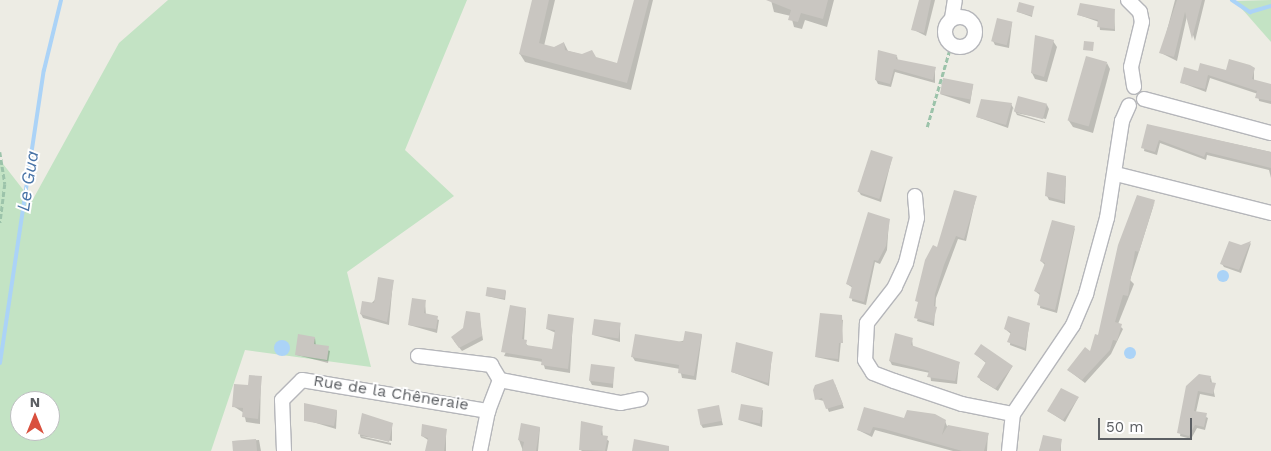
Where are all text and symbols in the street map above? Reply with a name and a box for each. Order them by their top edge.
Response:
water label: Le Gua [13,149,43,213]
street label: Rue de la Chêneraie [312,371,470,415]
north arrow [10,391,60,441]
text: N [30,394,40,410]
scale bar [1101,408,1195,440]
text: 50 m [1106,418,1143,436]

